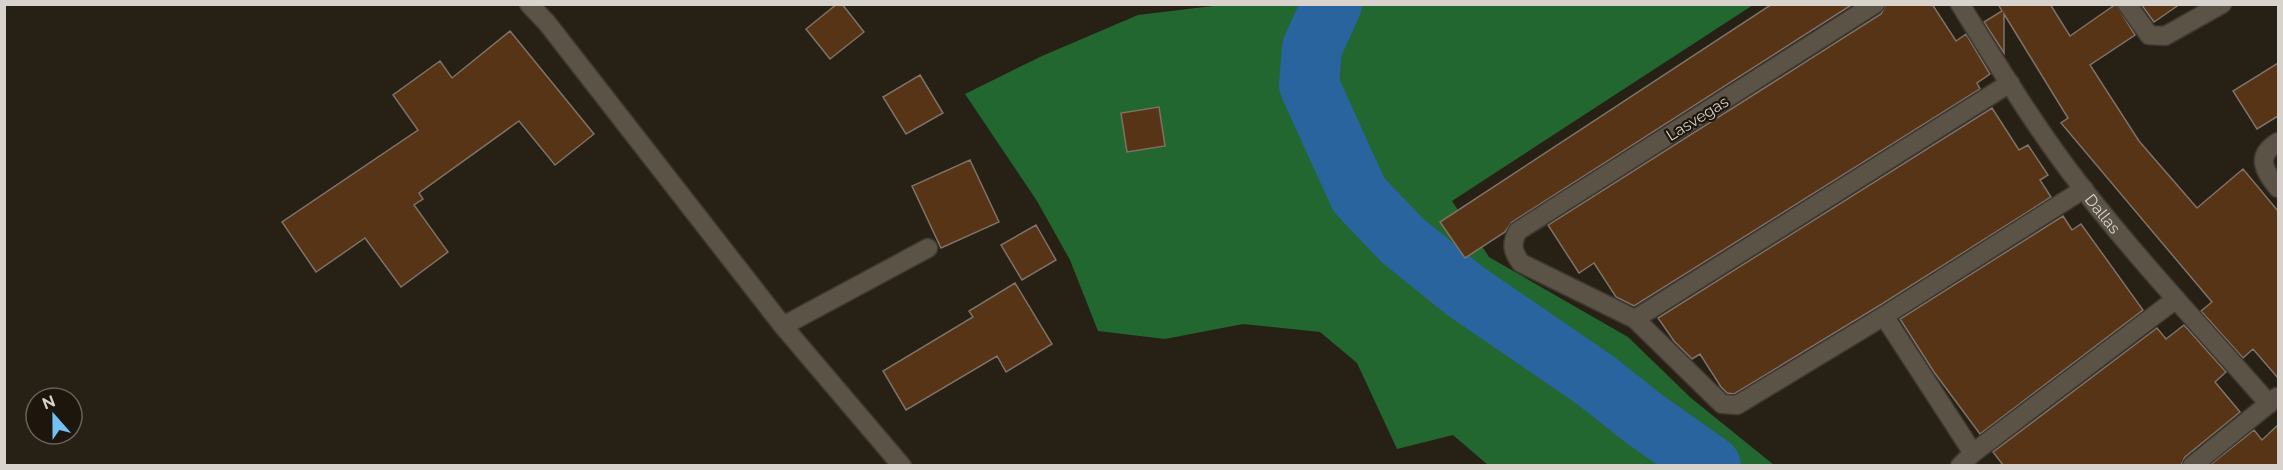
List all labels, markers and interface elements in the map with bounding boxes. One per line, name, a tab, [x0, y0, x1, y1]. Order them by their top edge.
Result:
street label: Lasvegas	[1663, 92, 1732, 145]
street label: Dallas	[2081, 190, 2124, 238]
north arrow	[24, 386, 84, 446]
text: N	[40, 391, 58, 414]

